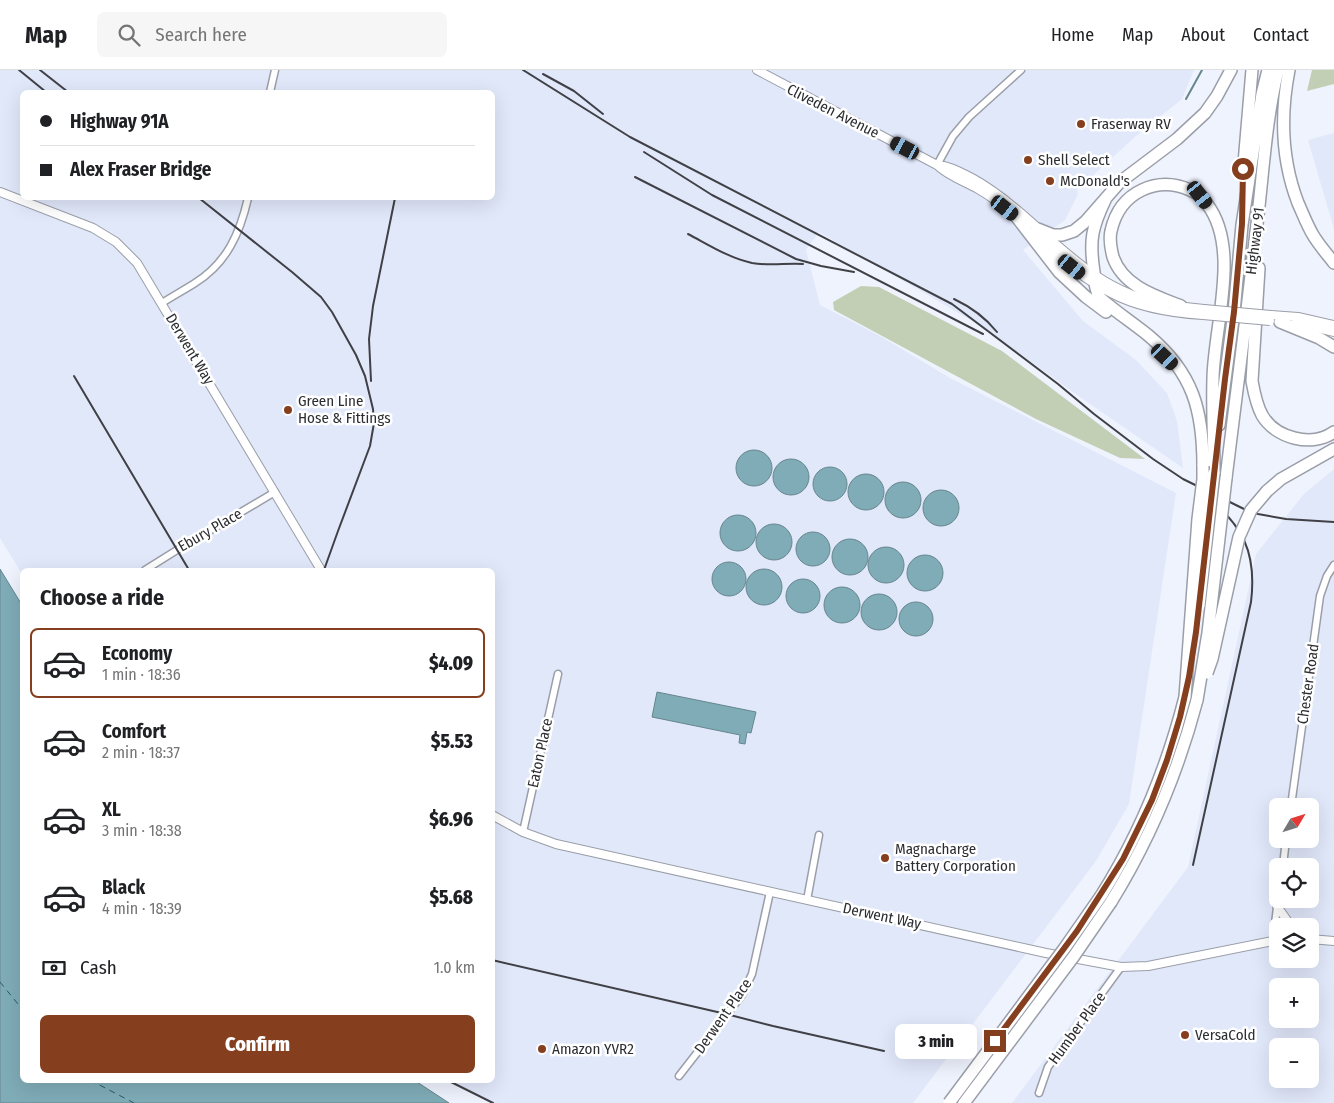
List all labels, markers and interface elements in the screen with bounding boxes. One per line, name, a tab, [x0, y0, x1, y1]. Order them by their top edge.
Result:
search box	[97, 12, 447, 57]
text: Map	[25, 21, 67, 49]
icon: search	[115, 21, 143, 49]
text: Search here	[155, 23, 247, 46]
text: Home	[1051, 24, 1094, 46]
text: Map	[1122, 24, 1153, 46]
text: About	[1181, 24, 1225, 46]
text: Contact	[1253, 24, 1309, 46]
street label: Cliveden Avenue	[784, 80, 882, 142]
text: Highway 91A	[70, 110, 169, 133]
place label: Fraserway RV	[1091, 115, 1171, 133]
marker: Fraserway RV	[1075, 118, 1087, 130]
car	[888, 134, 921, 162]
place label: Shell Select	[1038, 151, 1110, 169]
marker: Shell Select	[1022, 154, 1034, 166]
text: Alex Fraser Bridge	[70, 158, 212, 181]
route start	[1232, 158, 1254, 180]
place label: McDonald's	[1060, 172, 1130, 190]
marker: McDonald's	[1044, 175, 1056, 187]
car	[1184, 179, 1215, 211]
car	[988, 193, 1021, 223]
street label: Highway 91	[1242, 206, 1268, 276]
car	[1055, 252, 1088, 282]
street label: Derwent Way	[162, 310, 218, 388]
car	[1148, 341, 1181, 373]
place label: Green Line Hose & Fittings	[298, 392, 391, 427]
marker: Green Line Hose & Fittings	[282, 404, 294, 416]
street label: Ebury Place	[175, 505, 245, 555]
text: Choose a ride	[40, 584, 164, 611]
icon: car	[42, 641, 87, 686]
text: Economy	[102, 642, 172, 665]
street label: Chester Road	[1293, 643, 1323, 725]
text: $4.09	[429, 652, 473, 675]
text: 1 min · 18:36	[102, 665, 181, 684]
street label: Eaton Place	[524, 717, 556, 789]
icon: car	[42, 719, 87, 764]
text: Comfort	[102, 720, 166, 743]
text: $5.53	[431, 730, 473, 753]
text: 2 min · 18:37	[102, 743, 180, 762]
icon: car	[42, 797, 87, 842]
text: XL	[102, 798, 121, 821]
north arrow	[1269, 798, 1319, 848]
map controls	[1269, 798, 1319, 1088]
text: $6.96	[429, 808, 473, 831]
text: 3 min · 18:38	[102, 821, 182, 840]
place label: Magnacharge Battery Corporation	[895, 840, 1016, 875]
marker: Magnacharge Battery Corporation	[879, 852, 891, 864]
button: locate	[1269, 858, 1319, 908]
icon: car	[42, 875, 87, 920]
text: Black	[102, 876, 145, 899]
text: $5.68	[429, 886, 473, 909]
text: 4 min · 18:39	[102, 899, 182, 918]
street label: Derwent Way	[841, 899, 923, 933]
button: layers	[1269, 918, 1319, 968]
icon: cash	[40, 954, 68, 982]
text: Cash	[80, 956, 117, 979]
text: 1.0 km	[434, 958, 475, 977]
street label: Derwent Place	[691, 975, 755, 1057]
button: +	[1269, 978, 1319, 1028]
street label: Humber Place	[1045, 988, 1109, 1068]
button: Confirm	[40, 1015, 475, 1073]
callout: 3 min	[895, 1024, 978, 1058]
place label: VersaCold	[1195, 1026, 1255, 1044]
marker: VersaCold	[1179, 1029, 1191, 1041]
route end	[984, 1030, 1006, 1052]
text: 3 min	[918, 1032, 954, 1051]
button: −	[1269, 1038, 1319, 1088]
place label: Amazon YVR2	[552, 1040, 634, 1058]
marker: Amazon YVR2	[536, 1043, 548, 1055]

